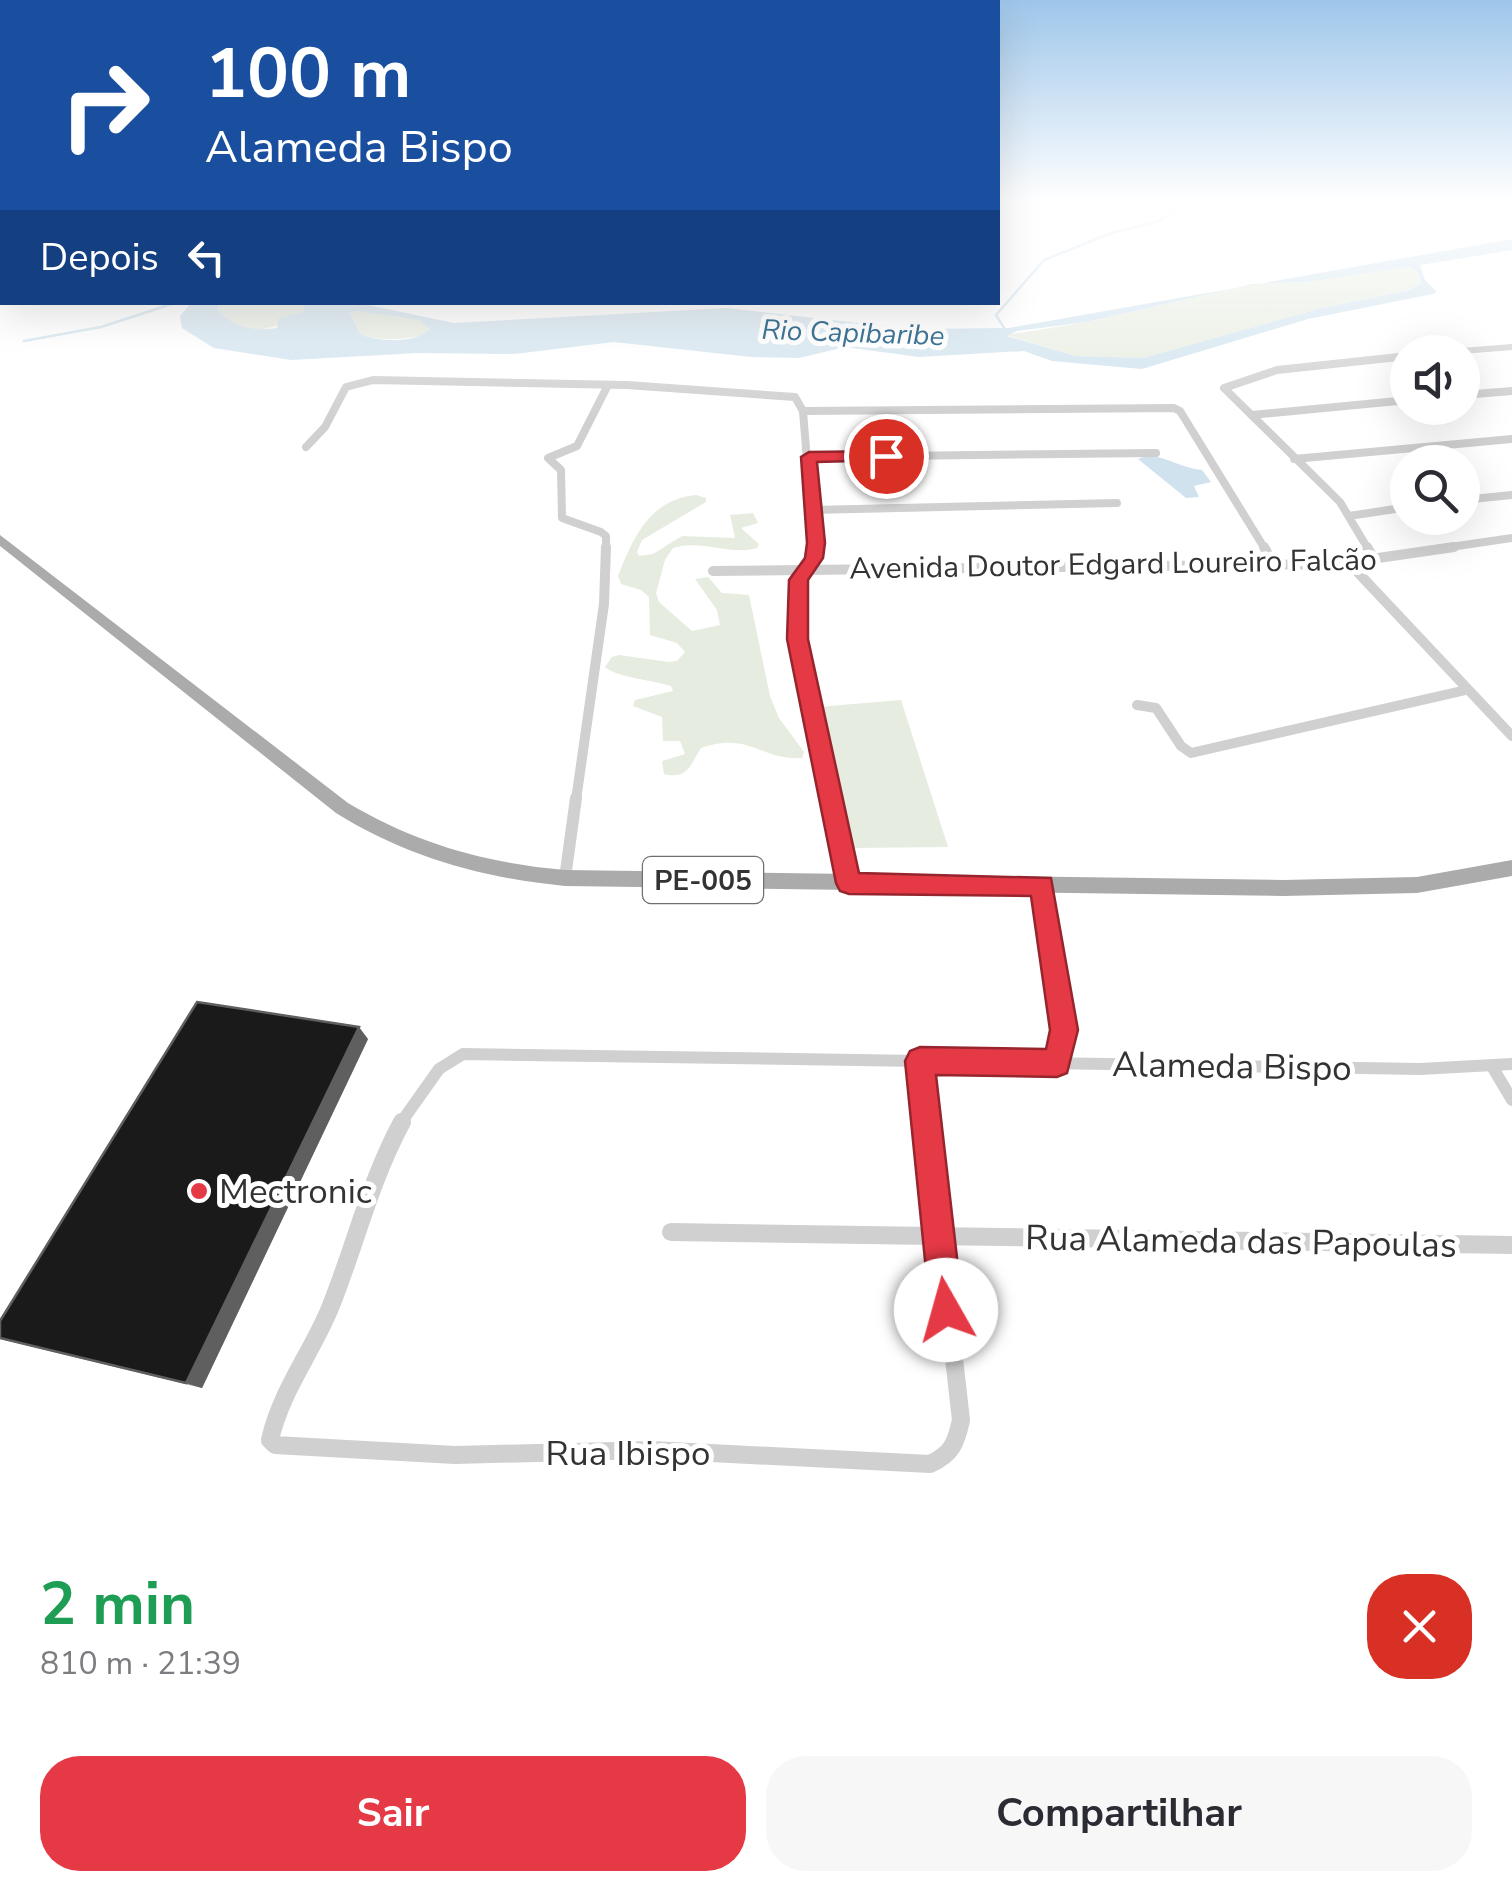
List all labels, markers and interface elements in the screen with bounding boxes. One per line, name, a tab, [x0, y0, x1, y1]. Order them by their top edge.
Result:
text: 100 m	[205, 26, 411, 122]
icon: right	[40, 40, 170, 170]
text: Alameda Bispo	[205, 117, 513, 178]
icon: left	[179, 230, 234, 285]
text: Depois	[40, 232, 159, 283]
water label: Rio Capibaribe	[761, 311, 945, 355]
map controls	[1390, 335, 1480, 535]
button: sound	[1390, 335, 1480, 425]
pin	[844, 414, 929, 499]
icon: arrive	[859, 429, 914, 484]
button: search	[1390, 445, 1480, 535]
street label: Avenida Doutor Edgard Loureiro Falcão	[849, 539, 1377, 590]
road number: PE-005	[643, 857, 763, 903]
street label: Alameda Bispo	[1112, 1041, 1352, 1092]
place label: Mectronic	[219, 1168, 372, 1215]
marker: Mectronic	[188, 1180, 210, 1202]
street label: Rua Alameda das Papoulas	[1025, 1214, 1457, 1269]
position arrow	[894, 1258, 998, 1362]
street label: Rua Ibispo	[546, 1430, 710, 1477]
text: 2 min	[40, 1563, 195, 1645]
button: close	[1367, 1574, 1472, 1679]
text: 810 m · 21:39	[40, 1642, 241, 1685]
button: Sair	[40, 1756, 746, 1871]
button: Compartilhar	[766, 1756, 1472, 1871]

